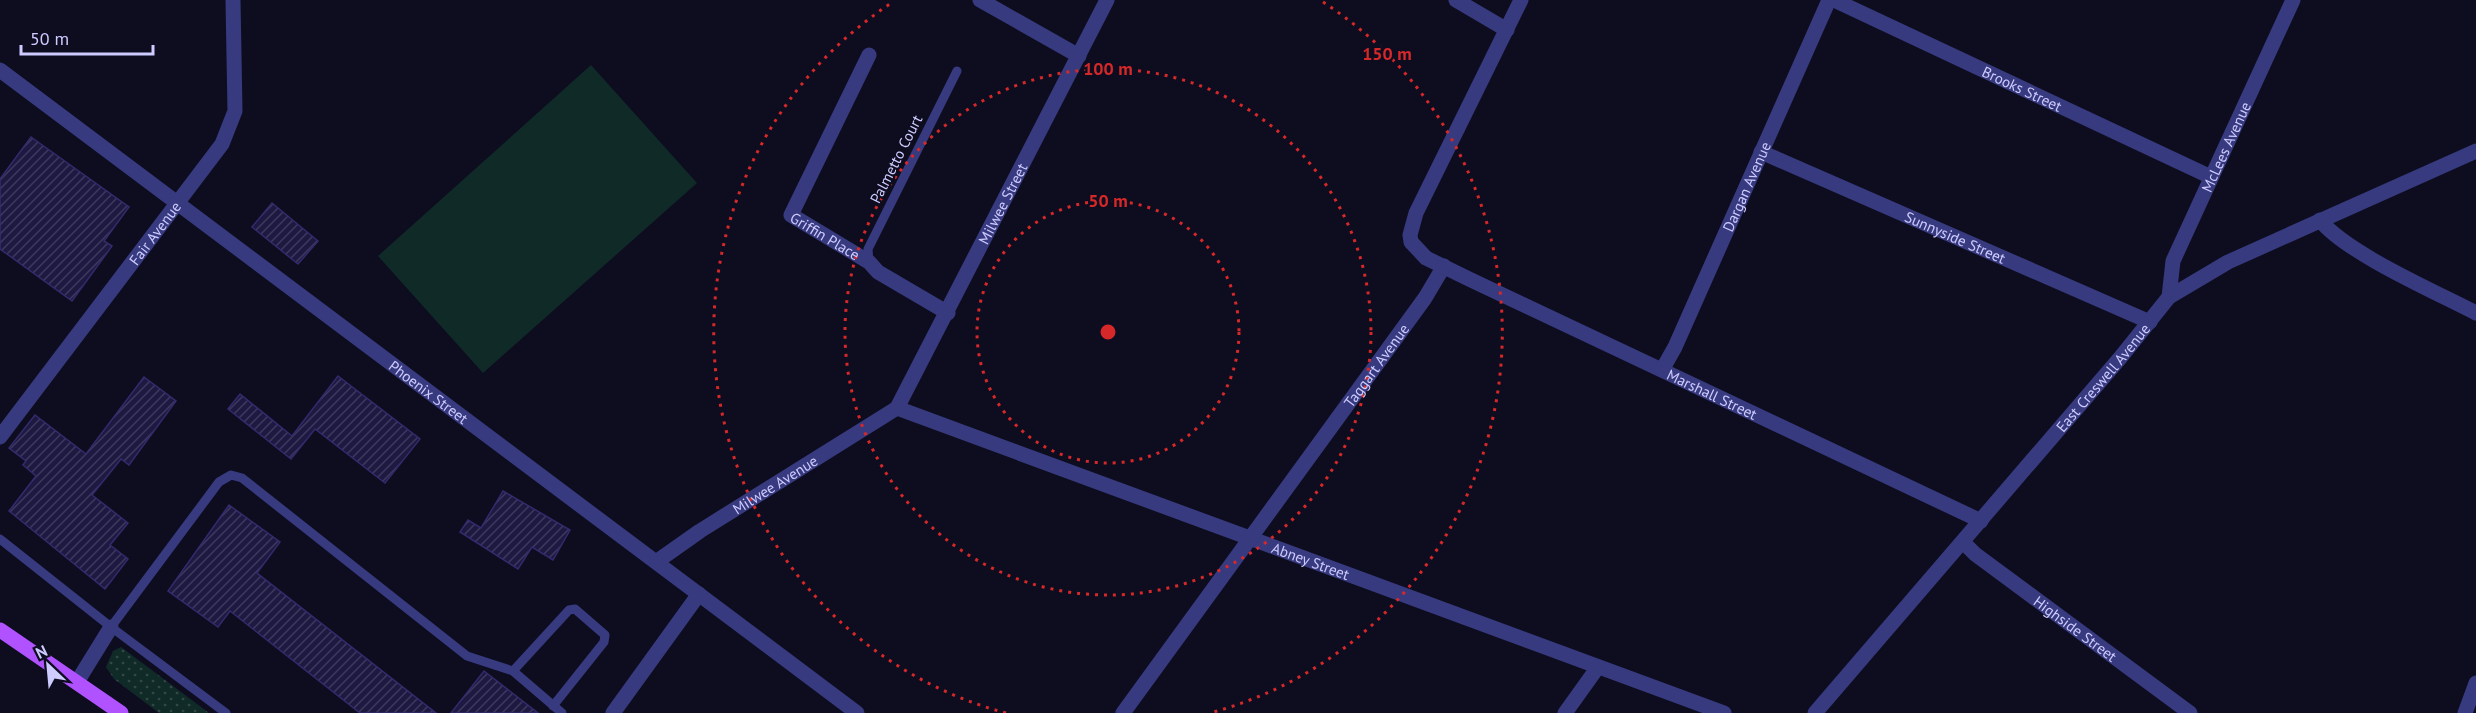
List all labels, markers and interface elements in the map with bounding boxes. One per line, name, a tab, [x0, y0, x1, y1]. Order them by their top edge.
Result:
scale bar	[21, 18, 153, 56]
text: 50 m	[30, 27, 69, 50]
text: 150 m	[1362, 42, 1412, 65]
text: 100 m	[1083, 57, 1133, 80]
street label: Brooks Street	[1979, 62, 2065, 115]
street label: McLees Avenue	[2197, 99, 2255, 195]
street label: Palmetto Court	[866, 112, 926, 206]
street label: Dargan Avenue	[1718, 139, 1774, 234]
street label: Milwee Street	[974, 160, 1031, 247]
text: 50 m	[1088, 189, 1128, 212]
street label: Fair Avenue	[124, 197, 185, 269]
street label: Griffin Place	[787, 207, 863, 264]
street label: Sunnyside Street	[1902, 207, 2009, 267]
street label: East Creswell Avenue	[2052, 319, 2154, 436]
street label: Taggart Avenue	[1339, 320, 1413, 411]
centre of rings	[1098, 322, 1118, 342]
street label: Phoenix Street	[385, 356, 472, 428]
street label: Marshall Street	[1664, 364, 1760, 423]
street label: Milwee Avenue	[729, 451, 821, 518]
street label: Abney Street	[1269, 538, 1352, 584]
street label: Highside Street	[2030, 591, 2121, 665]
north arrow	[18, 635, 78, 695]
text: N	[32, 640, 51, 663]

